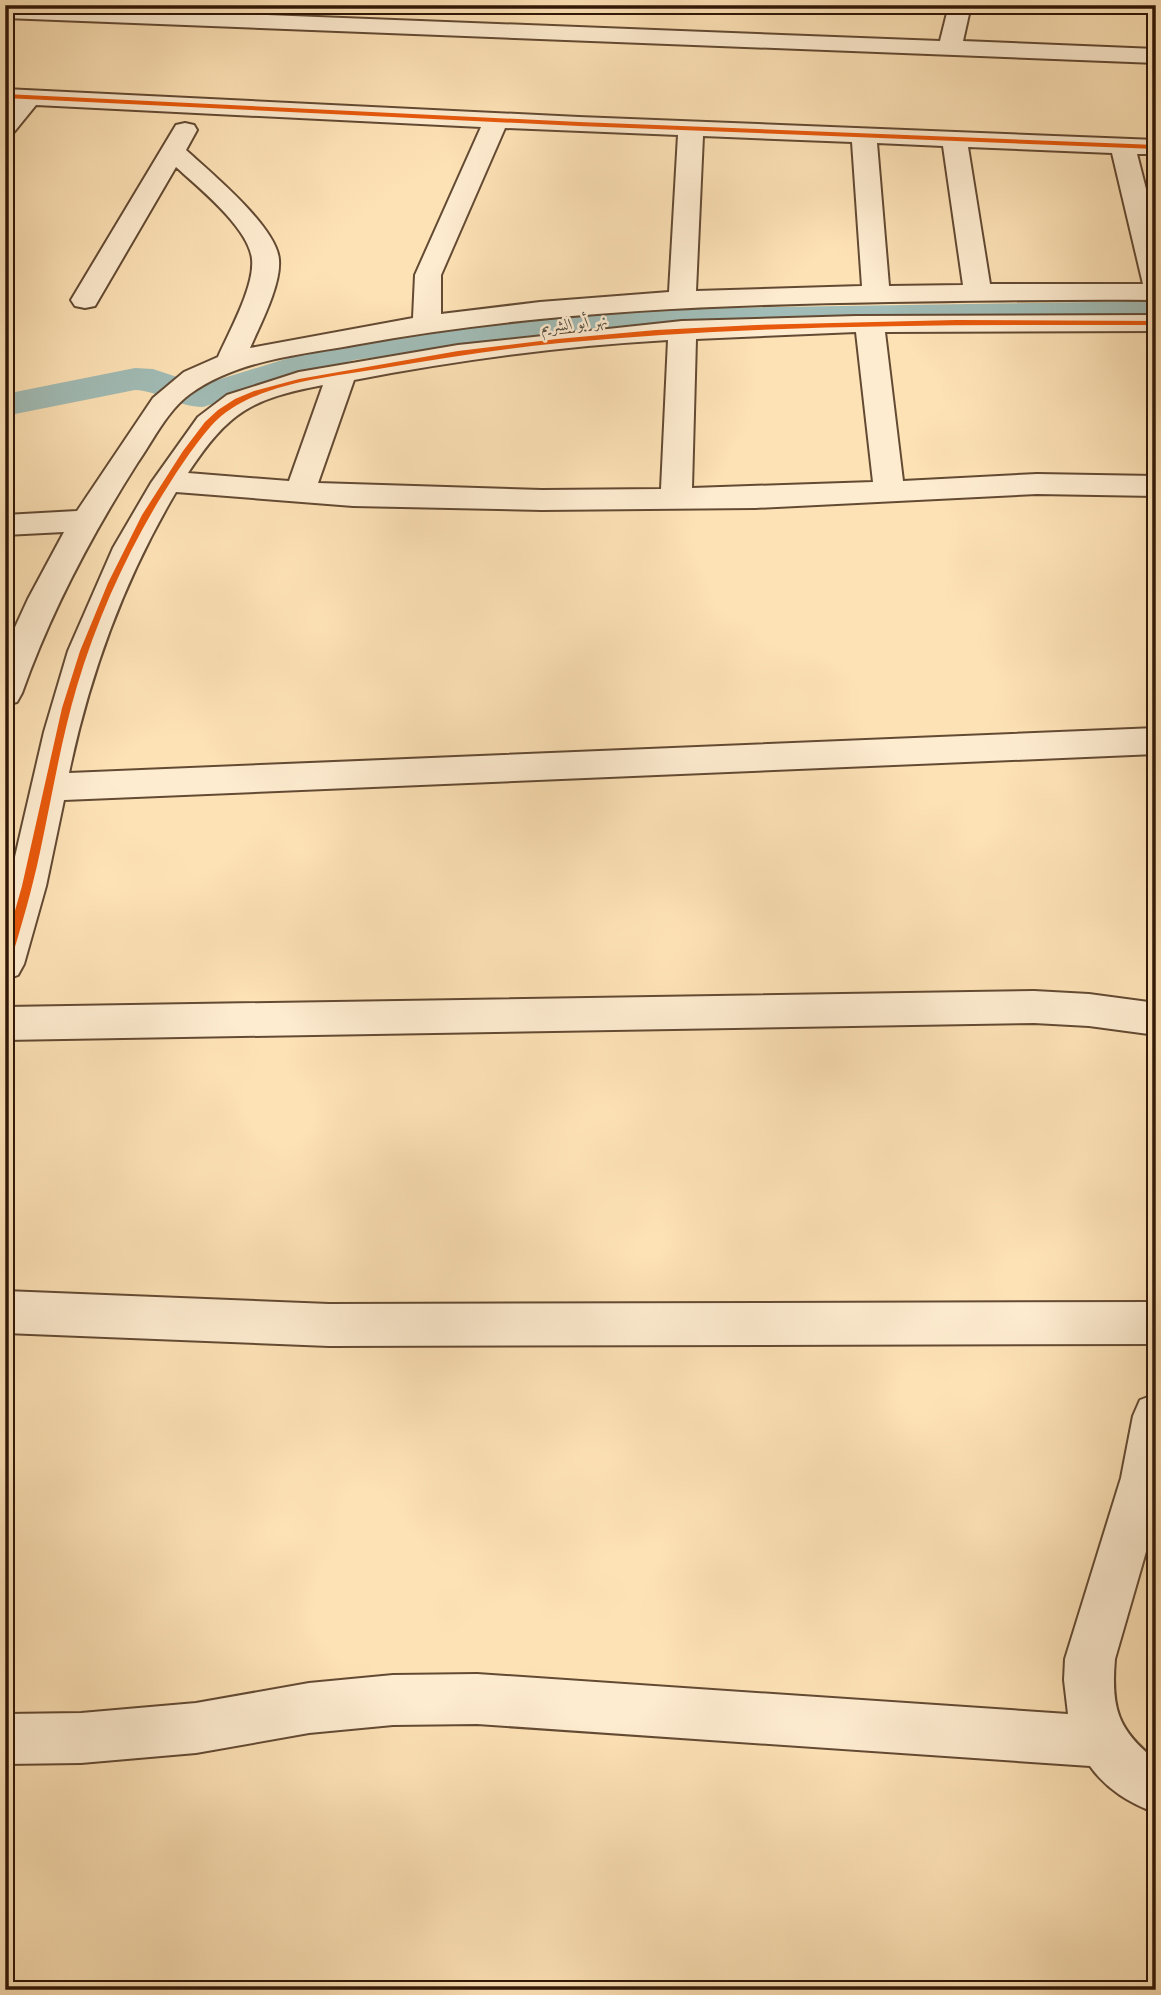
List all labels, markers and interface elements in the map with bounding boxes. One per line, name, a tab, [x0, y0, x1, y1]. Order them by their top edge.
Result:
water label: نهر أبو الشريم	[539, 309, 609, 341]

